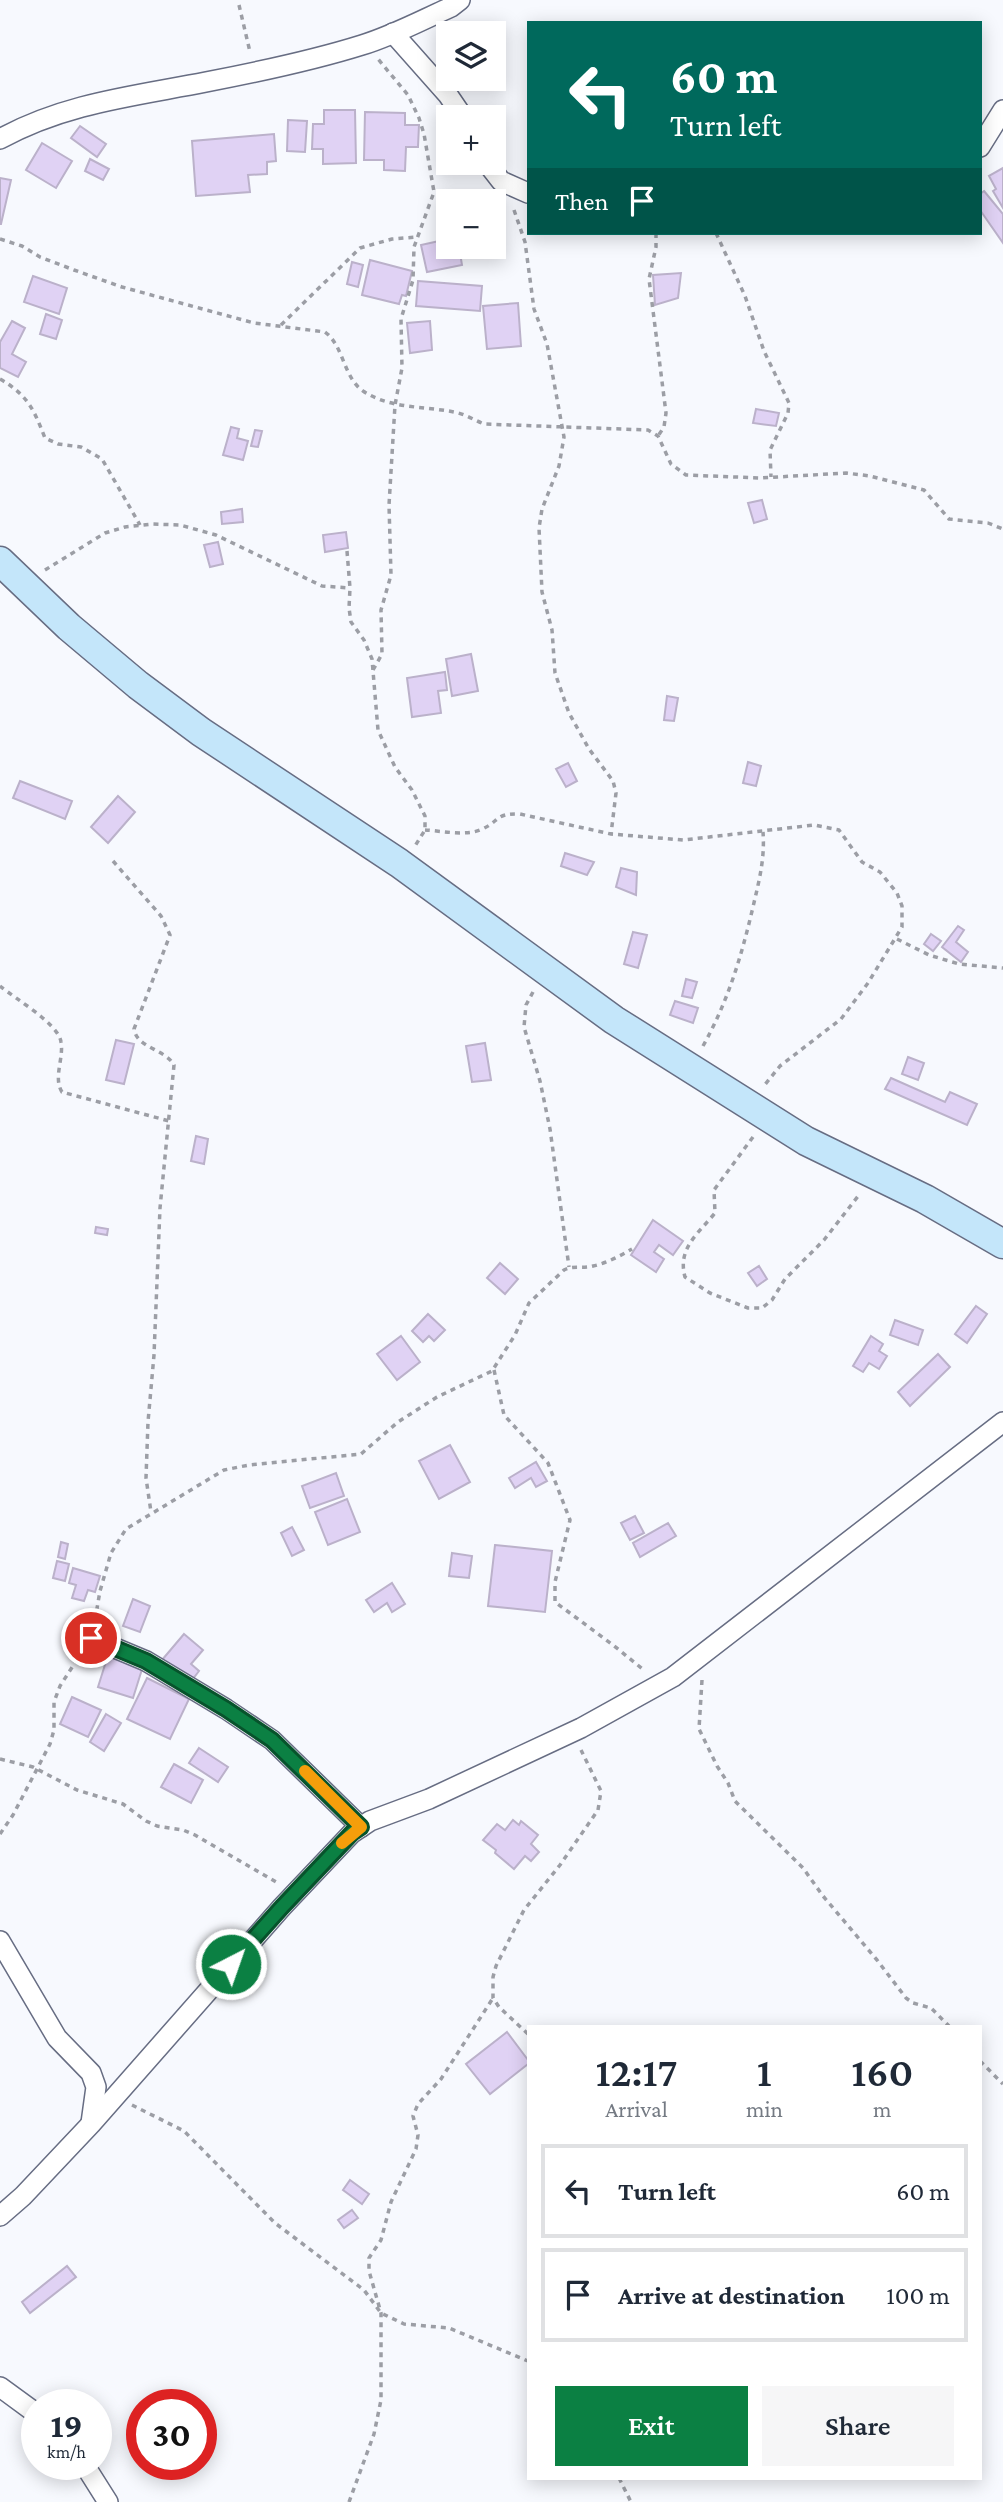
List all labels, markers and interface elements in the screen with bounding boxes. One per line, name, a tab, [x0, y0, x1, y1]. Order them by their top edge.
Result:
map controls	[436, 21, 506, 259]
button: layers	[436, 21, 506, 91]
icon: left	[555, 49, 646, 140]
text: 60 m	[670, 49, 777, 104]
button: +	[436, 105, 506, 175]
text: Turn left	[670, 107, 781, 143]
icon: arrive	[623, 182, 661, 220]
text: Then	[555, 187, 609, 216]
button: −	[436, 189, 506, 259]
pin	[61, 1608, 121, 1668]
icon: arrive	[72, 1619, 110, 1657]
position arrow	[194, 1927, 268, 2001]
text: 12:17	[596, 2048, 677, 2095]
text: 1	[757, 2048, 772, 2095]
text: 160	[851, 2048, 913, 2095]
text: Arrival	[605, 2096, 668, 2122]
text: min	[746, 2096, 783, 2122]
text: m	[873, 2096, 892, 2122]
icon: left	[559, 2172, 597, 2210]
text: Turn left	[618, 2177, 716, 2206]
text: 60 m	[896, 2177, 950, 2206]
icon: arrive	[559, 2276, 597, 2314]
text: Arrive at destination	[618, 2281, 845, 2310]
text: 100 m	[886, 2281, 950, 2310]
button: Exit	[555, 2386, 748, 2466]
button: Share	[762, 2386, 954, 2466]
speed limit sign: 30	[126, 2389, 217, 2480]
text: 19	[50, 2406, 83, 2445]
text: km/h	[47, 2442, 86, 2462]

